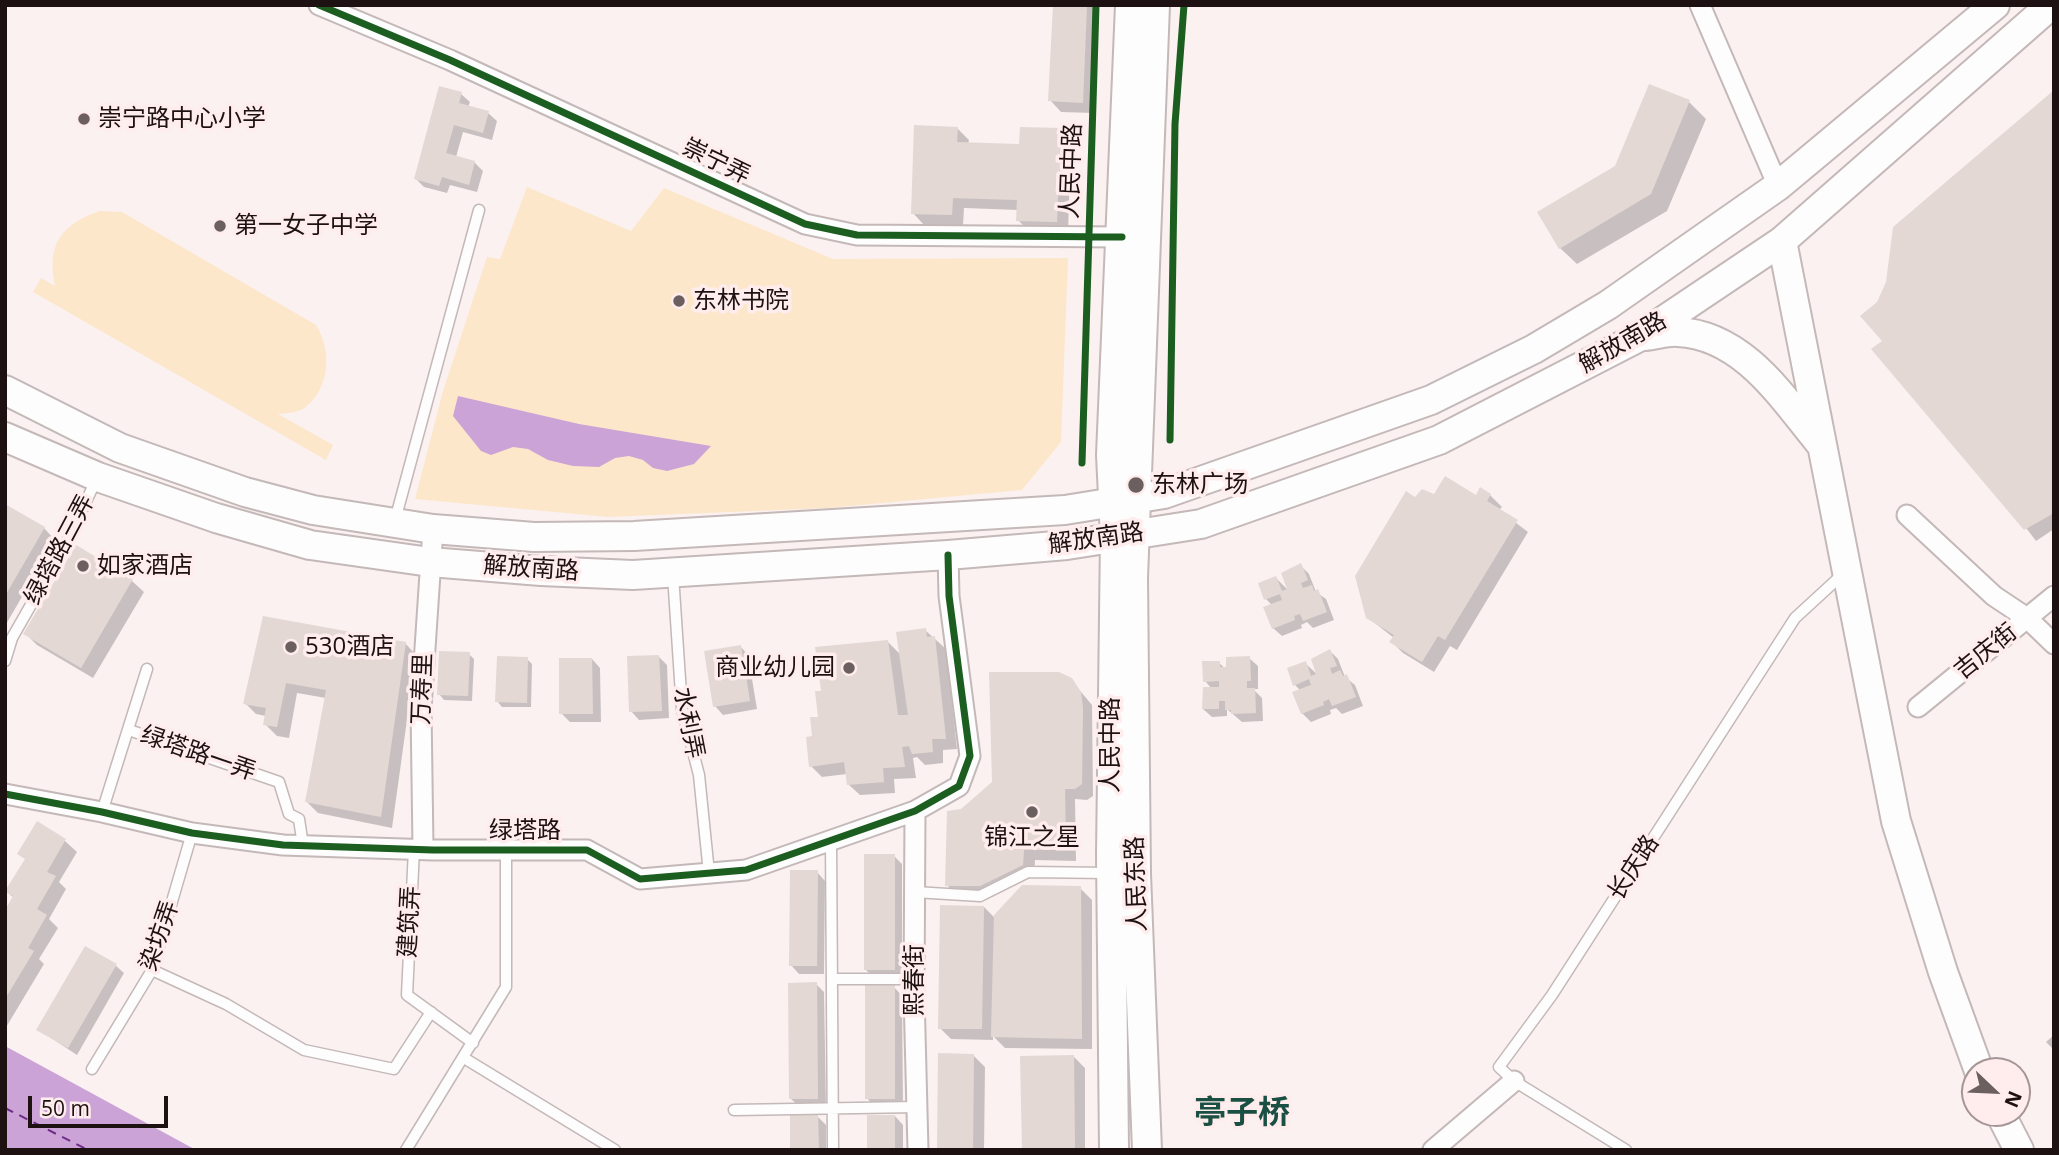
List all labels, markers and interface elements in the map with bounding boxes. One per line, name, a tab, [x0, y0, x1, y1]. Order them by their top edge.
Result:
place label: 崇宁路中心小学	[98, 105, 266, 133]
marker: 崇宁路中心小学	[76, 111, 92, 127]
street label: 人民中路	[1056, 123, 1088, 219]
street label: 崇宁弄	[677, 133, 755, 191]
place label: 第一女子中学	[234, 212, 378, 240]
marker: 第一女子中学	[212, 218, 228, 234]
place label: 东林书院	[693, 287, 789, 315]
marker: 东林书院	[671, 293, 687, 309]
street label: 解放南路	[1574, 307, 1672, 379]
place label: 东林广场	[1152, 471, 1248, 499]
marker: 东林广场	[1126, 475, 1146, 495]
street label: 绿塔路三弄	[19, 490, 101, 610]
street label: 解放南路	[1046, 518, 1146, 560]
street label: 解放南路	[482, 551, 580, 587]
place label: 如家酒店	[97, 552, 193, 580]
marker: 如家酒店	[75, 558, 91, 574]
street label: 吉庆街	[1949, 618, 2023, 686]
place label: 530酒店	[305, 633, 394, 661]
marker: 530酒店	[283, 639, 299, 655]
street label: 万寿里	[407, 653, 439, 725]
place label: 商业幼儿园	[715, 654, 835, 682]
marker: 商业幼儿园	[841, 660, 857, 676]
street label: 水利弄	[667, 685, 709, 761]
street label: 人民中路	[1097, 697, 1125, 793]
street label: 绿塔路一弄	[137, 721, 259, 787]
marker: 锦江之星	[1024, 804, 1040, 820]
street label: 绿塔路	[489, 817, 561, 845]
place label: 锦江之星	[984, 824, 1080, 852]
street label: 长庆路	[1602, 830, 1666, 906]
street label: 人民东路	[1121, 836, 1153, 932]
street label: 建筑弄	[394, 885, 426, 959]
street label: 染坊弄	[135, 897, 185, 975]
street label: 熙春街	[901, 944, 929, 1016]
north arrow	[1961, 1057, 2031, 1127]
scale bar	[32, 1082, 172, 1126]
text: N	[1999, 1087, 2028, 1112]
text: 50 m	[41, 1094, 90, 1122]
district label: 亭子桥	[1194, 1095, 1290, 1133]

